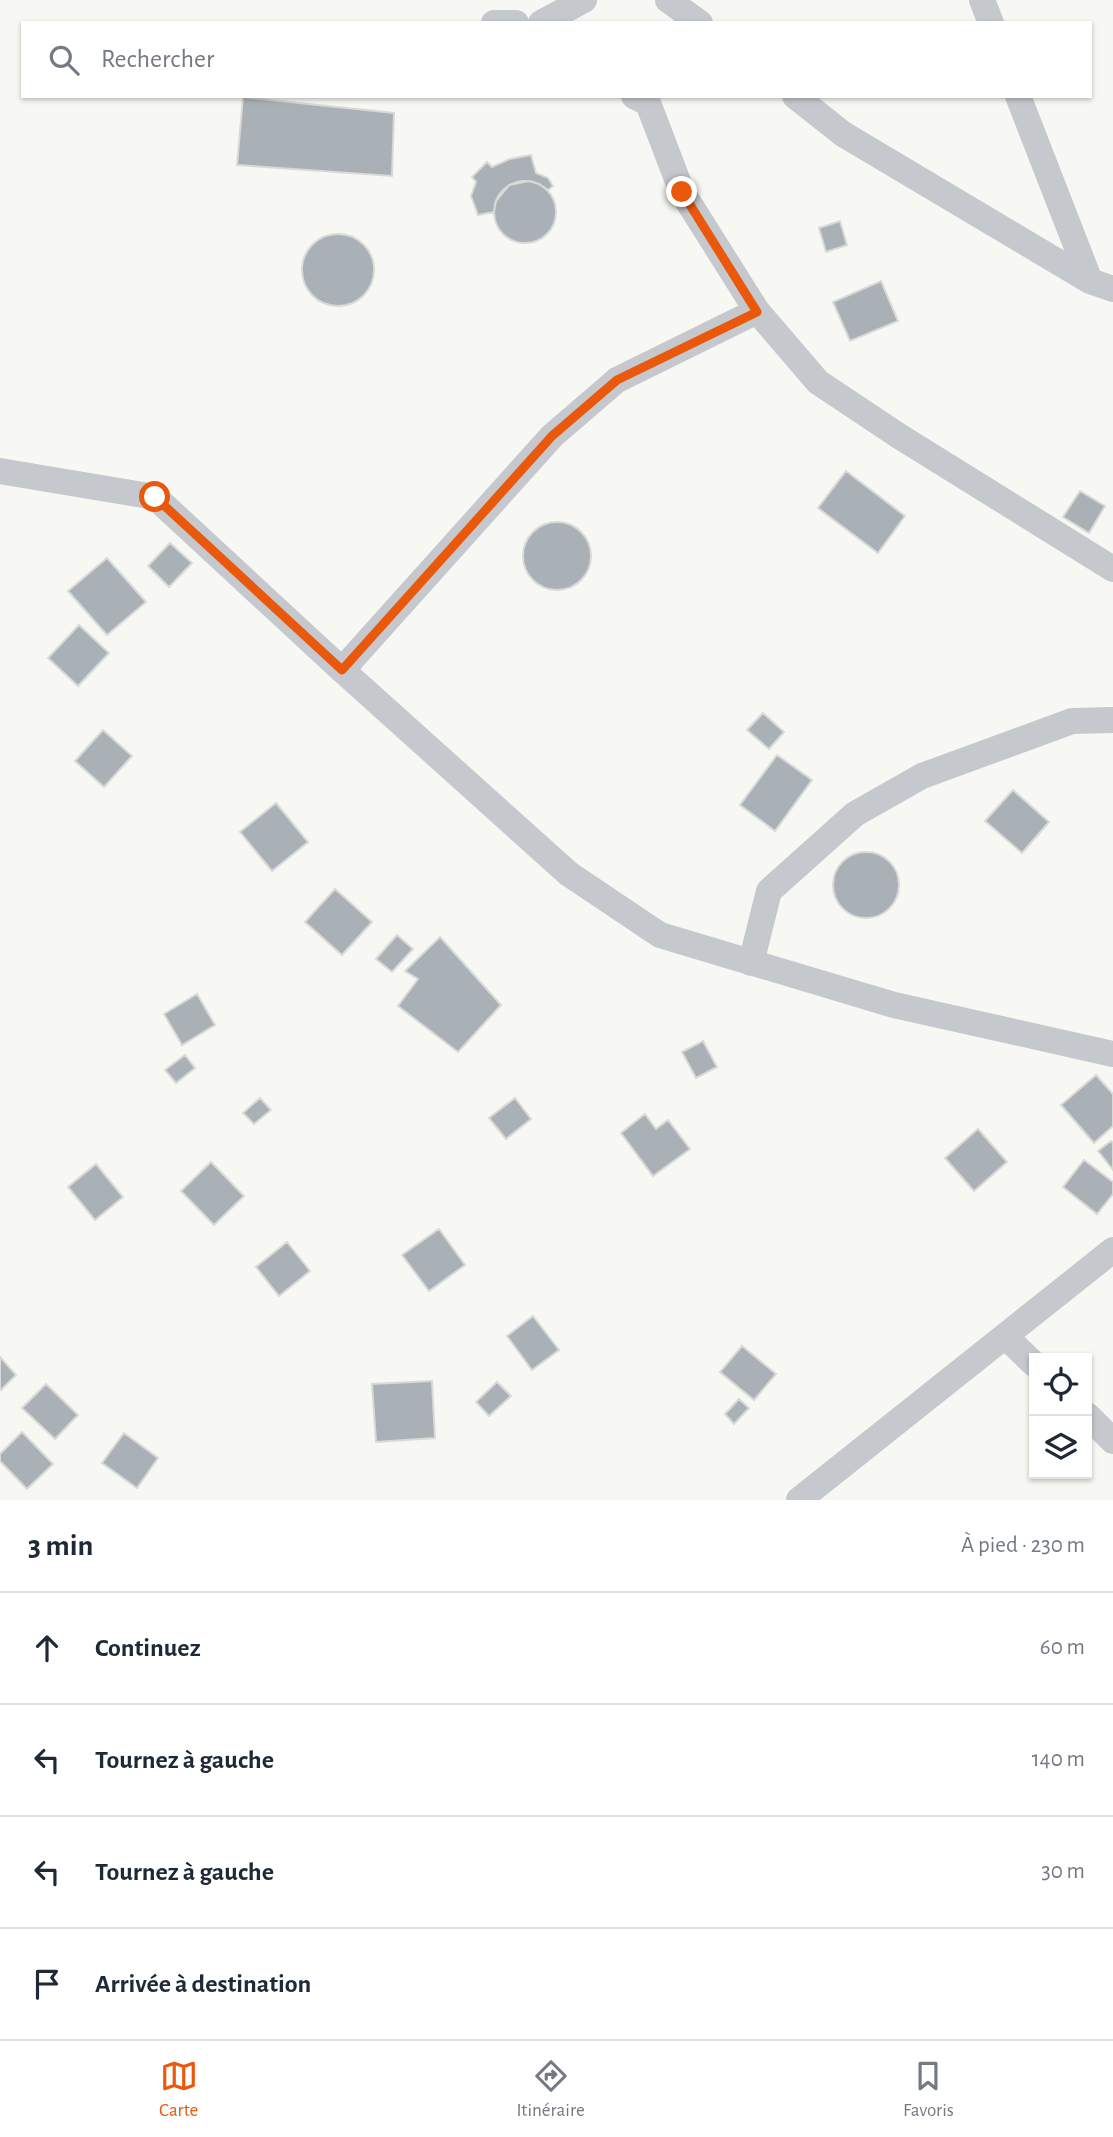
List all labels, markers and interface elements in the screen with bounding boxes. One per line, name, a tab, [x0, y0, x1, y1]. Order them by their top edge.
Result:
search box	[21, 21, 1092, 98]
icon: search	[45, 41, 83, 79]
text: Rechercher	[101, 46, 214, 72]
route end	[666, 176, 697, 207]
route start	[139, 481, 170, 512]
map controls	[1029, 1353, 1092, 1479]
button: locate	[1029, 1353, 1092, 1416]
button: layers	[1029, 1416, 1092, 1479]
text: 3 min	[28, 1531, 93, 1561]
text: À pied · 230 m	[961, 1534, 1085, 1557]
icon: ahead	[28, 1629, 66, 1667]
text: Continuez	[95, 1635, 201, 1661]
text: 60 m	[1040, 1636, 1085, 1659]
icon: left	[28, 1741, 66, 1779]
text: Tournez à gauche	[95, 1747, 274, 1773]
text: 140 m	[1032, 1748, 1085, 1771]
icon: left	[28, 1853, 66, 1891]
text: Tournez à gauche	[95, 1859, 274, 1885]
text: 30 m	[1041, 1860, 1085, 1883]
icon: arrive	[28, 1965, 66, 2003]
text: Arrivée à destination	[95, 1971, 311, 1997]
tab: Carte	[159, 2057, 198, 2122]
tab: Itinéraire	[516, 2057, 585, 2122]
tab: Favoris	[903, 2057, 954, 2122]

